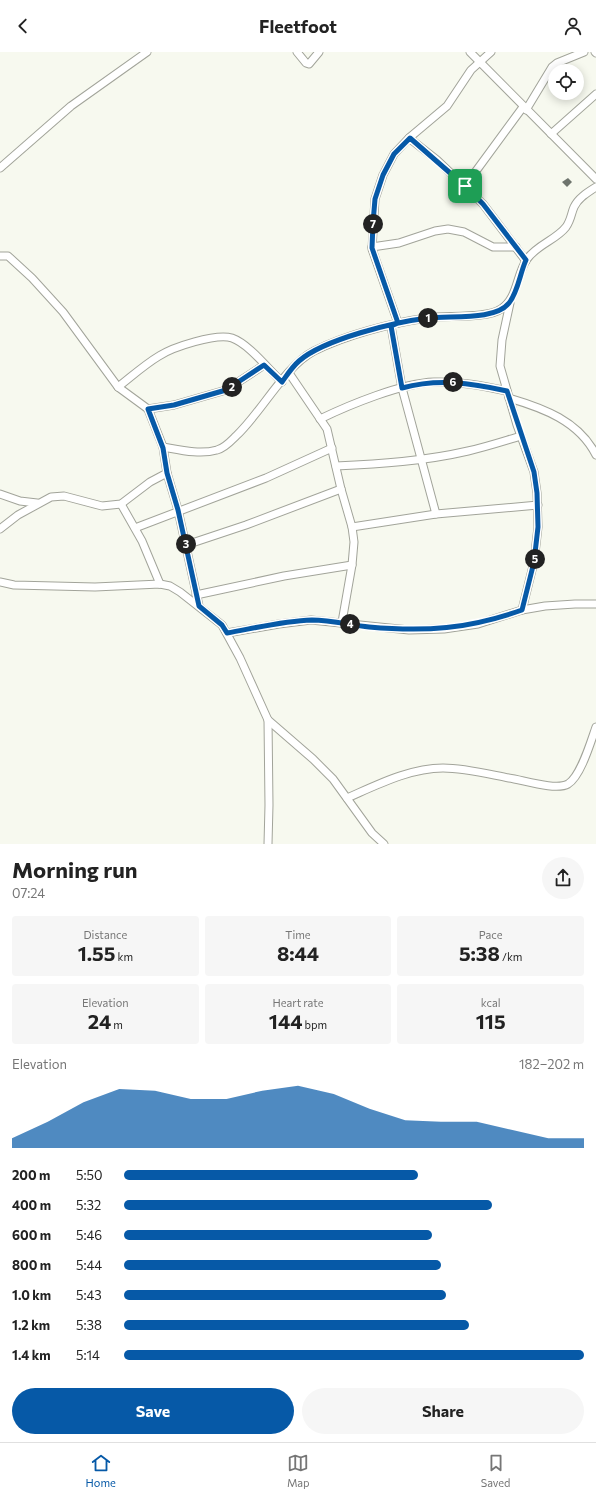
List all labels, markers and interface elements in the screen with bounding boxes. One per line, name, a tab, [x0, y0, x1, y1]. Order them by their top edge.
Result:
icon: back	[12, 15, 34, 37]
text: Fleetfoot	[259, 15, 337, 37]
icon: person	[562, 15, 584, 37]
map controls	[548, 64, 584, 100]
button: locate	[548, 64, 584, 100]
pin	[448, 169, 482, 203]
icon: arrive	[454, 175, 476, 197]
pin: 7	[363, 214, 383, 234]
text: 7	[370, 217, 376, 230]
pin: 1	[418, 308, 438, 328]
text: 1	[426, 311, 430, 324]
pin: 6	[443, 372, 463, 392]
text: 6	[450, 375, 456, 388]
pin: 2	[222, 377, 242, 397]
text: 2	[229, 380, 235, 393]
pin: 3	[176, 534, 196, 554]
text: 3	[183, 537, 189, 550]
pin: 5	[525, 549, 545, 569]
text: 5	[532, 552, 538, 565]
pin: 4	[340, 614, 360, 634]
text: 4	[347, 617, 353, 630]
text: Morning run	[12, 856, 138, 883]
button: share	[542, 857, 584, 899]
text: 07:24	[12, 885, 45, 901]
text: Distance	[83, 928, 127, 941]
text: Time	[285, 928, 311, 941]
text: Pace	[479, 928, 503, 941]
text: 1.55	[78, 941, 115, 965]
text: 8:44	[277, 941, 319, 965]
text: 5:38	[459, 941, 500, 965]
text: km	[115, 950, 133, 963]
text: /km	[500, 950, 522, 963]
text: Elevation	[82, 996, 129, 1009]
text: Heart rate	[272, 996, 324, 1009]
text: kcal	[481, 996, 501, 1009]
text: 24	[88, 1009, 111, 1033]
text: 144	[269, 1009, 302, 1033]
text: 115	[476, 1009, 506, 1033]
text: m	[111, 1018, 123, 1031]
text: bpm	[302, 1018, 327, 1031]
text: Elevation	[12, 1056, 67, 1072]
text: 182–202 m	[519, 1056, 584, 1072]
text: 200 m	[12, 1167, 50, 1183]
text: 5:50	[76, 1167, 103, 1183]
text: 400 m	[12, 1197, 51, 1213]
text: 5:32	[76, 1197, 101, 1213]
text: 600 m	[12, 1227, 51, 1243]
text: 5:46	[76, 1227, 102, 1243]
text: 800 m	[12, 1257, 51, 1273]
text: 5:44	[76, 1257, 102, 1273]
text: 1.0 km	[12, 1287, 51, 1303]
text: 5:43	[76, 1287, 102, 1303]
text: 1.2 km	[12, 1317, 50, 1333]
text: 5:38	[76, 1317, 102, 1333]
text: 1.4 km	[12, 1347, 51, 1363]
text: 5:14	[76, 1347, 100, 1363]
button: Save	[12, 1388, 294, 1434]
button: Share	[302, 1388, 584, 1434]
tab: Home	[86, 1452, 116, 1489]
tab: Map	[287, 1452, 310, 1489]
tab: Saved	[481, 1452, 510, 1489]

